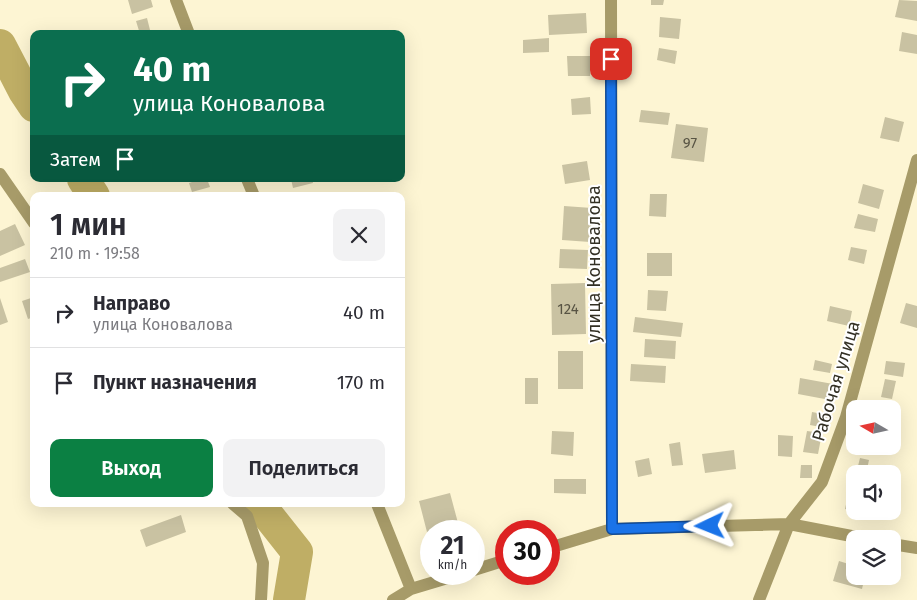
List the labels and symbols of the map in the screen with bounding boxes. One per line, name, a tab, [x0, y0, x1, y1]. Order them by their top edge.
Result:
pin	[590, 38, 632, 80]
house number: 97	[683, 134, 697, 152]
street label: улица Коновалова	[583, 185, 605, 343]
house number: 124	[557, 300, 579, 318]
street label: Рабочая улица	[807, 318, 865, 444]
north arrow	[846, 400, 901, 455]
position arrow	[683, 499, 735, 551]
speed limit sign: 30	[495, 520, 560, 585]

